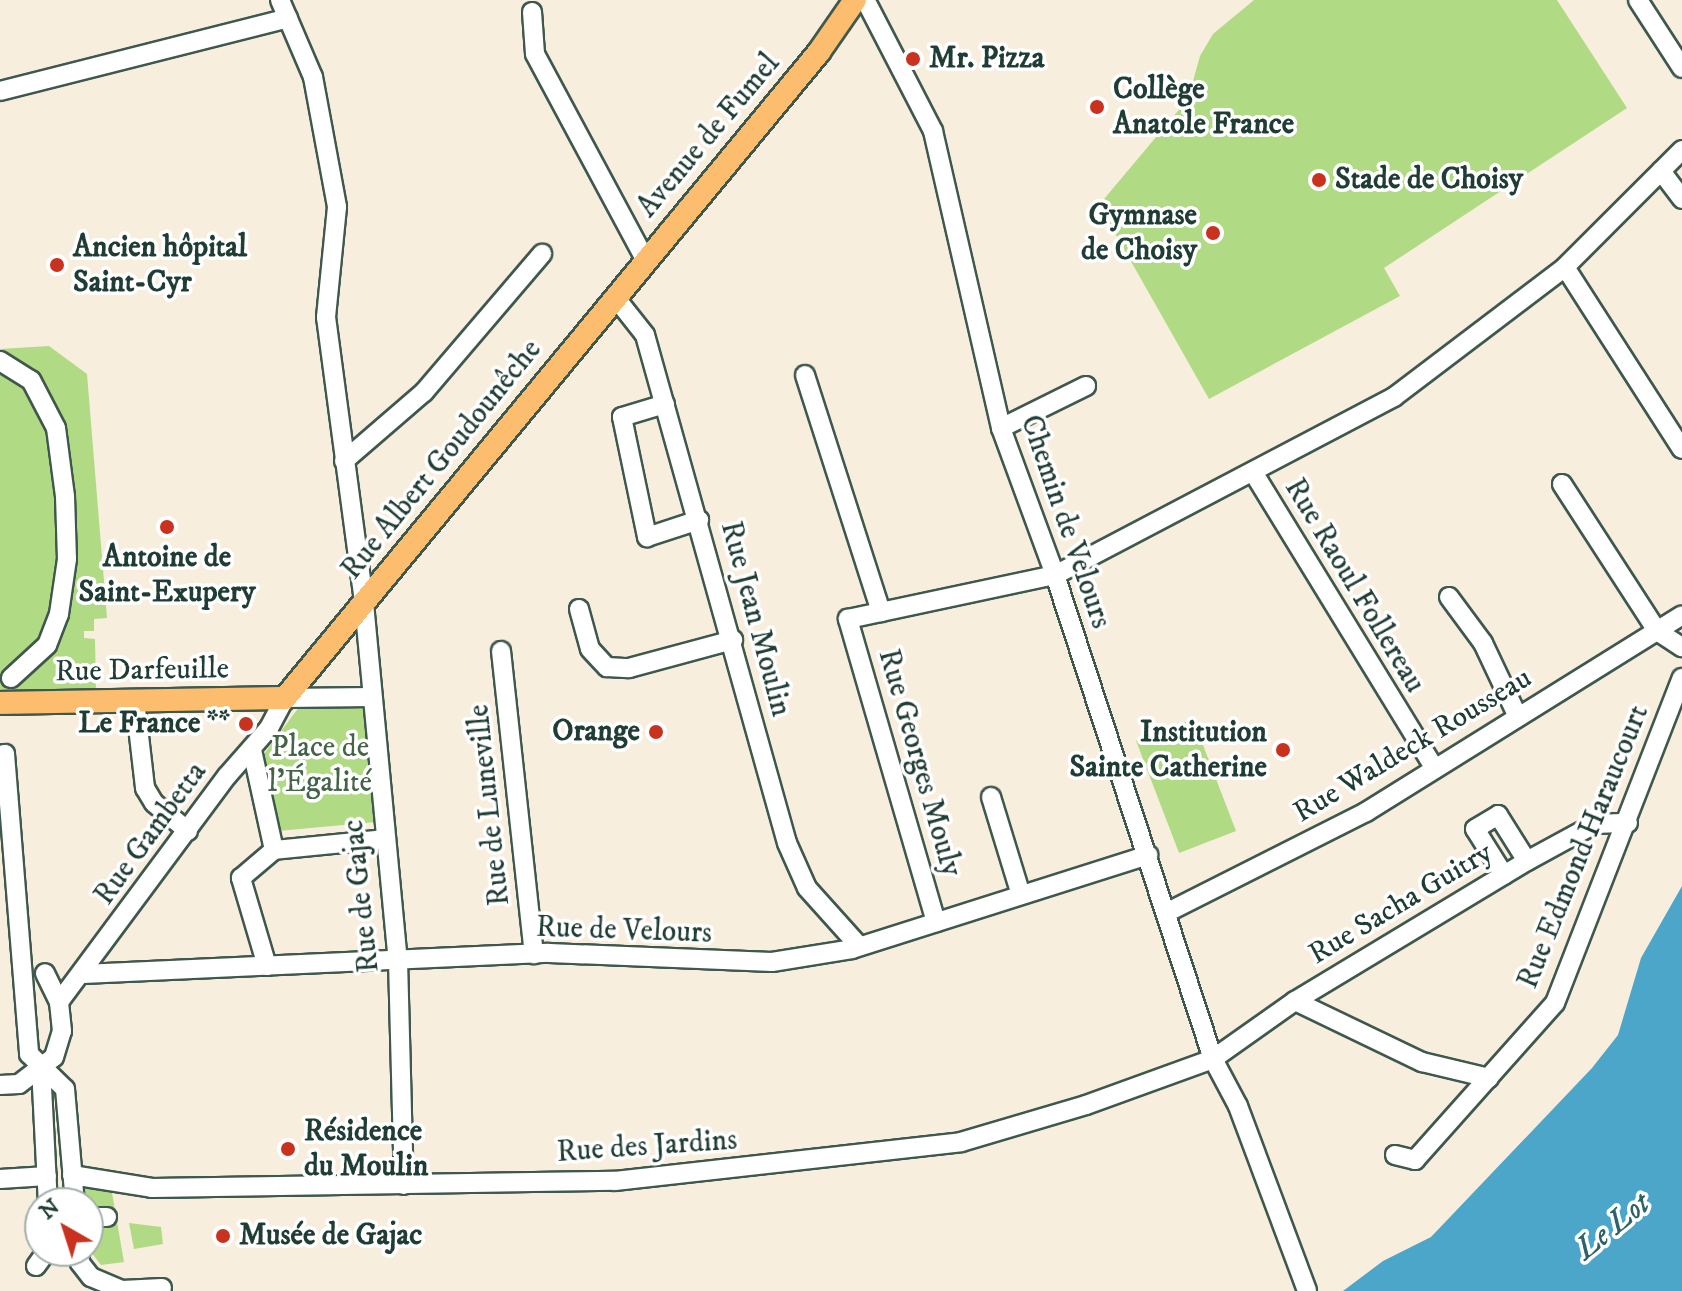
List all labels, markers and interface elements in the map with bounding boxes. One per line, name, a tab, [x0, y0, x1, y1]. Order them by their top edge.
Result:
place label: Mr. Pizza	[929, 41, 1045, 77]
street label: Avenue de Fumel	[630, 47, 788, 225]
marker: Mr. Pizza	[904, 50, 922, 68]
place label: Collège Anatole France	[1113, 72, 1294, 142]
marker: Collège Anatole France	[1088, 98, 1106, 116]
place label: Stade de Choisy	[1335, 162, 1523, 198]
marker: Stade de Choisy	[1310, 171, 1328, 189]
place label: Gymnase de Choisy	[1081, 198, 1197, 268]
marker: Gymnase de Choisy	[1204, 224, 1222, 242]
place label: Ancien hôpital Saint-Cyr	[73, 230, 247, 300]
marker: Ancien hôpital Saint-Cyr	[48, 256, 66, 274]
street label: Rue Albert Goudounêche	[334, 333, 550, 587]
street label: Chemin de Velours	[1012, 411, 1118, 633]
street label: Rue Raoul Follereau	[1276, 472, 1432, 700]
marker: Antoine de Saint-Exupery	[158, 518, 176, 536]
street label: Rue Jean Moulin	[712, 518, 798, 720]
place label: Antoine de Saint-Exupery	[79, 540, 255, 610]
street label: Rue Georges Mouly	[869, 645, 969, 881]
street label: Rue Darfeuille	[55, 651, 229, 691]
street label: Rue Waldeck Rousseau	[1288, 661, 1538, 831]
street label: Rue Edmond Haraucourt	[1511, 700, 1657, 994]
street label: Rue de Luneville	[462, 702, 518, 908]
place label: Le France **	[78, 706, 230, 742]
place label: Orange	[552, 714, 640, 750]
marker: Le France **	[237, 715, 255, 733]
place label: Institution Sainte Catherine	[1070, 715, 1267, 786]
marker: Orange	[647, 723, 665, 741]
park label: Place de l'Égalité	[268, 730, 372, 800]
marker: Institution Sainte Catherine	[1274, 741, 1292, 759]
street label: Rue Gambetta	[87, 756, 215, 912]
street label: Rue de Gajac	[336, 818, 388, 974]
street label: Rue Sacha Guitry	[1303, 835, 1499, 973]
street label: Rue de Velours	[535, 910, 713, 952]
place label: Résidence du Moulin	[304, 1114, 428, 1184]
street label: Rue des Jardins	[556, 1123, 738, 1171]
marker: Résidence du Moulin	[279, 1140, 297, 1158]
water label: Le Lot	[1568, 1185, 1658, 1269]
north arrow	[24, 1187, 104, 1267]
text: N	[34, 1193, 65, 1226]
place label: Musée de Gajac	[239, 1218, 422, 1254]
marker: Musée de Gajac	[214, 1227, 232, 1245]

